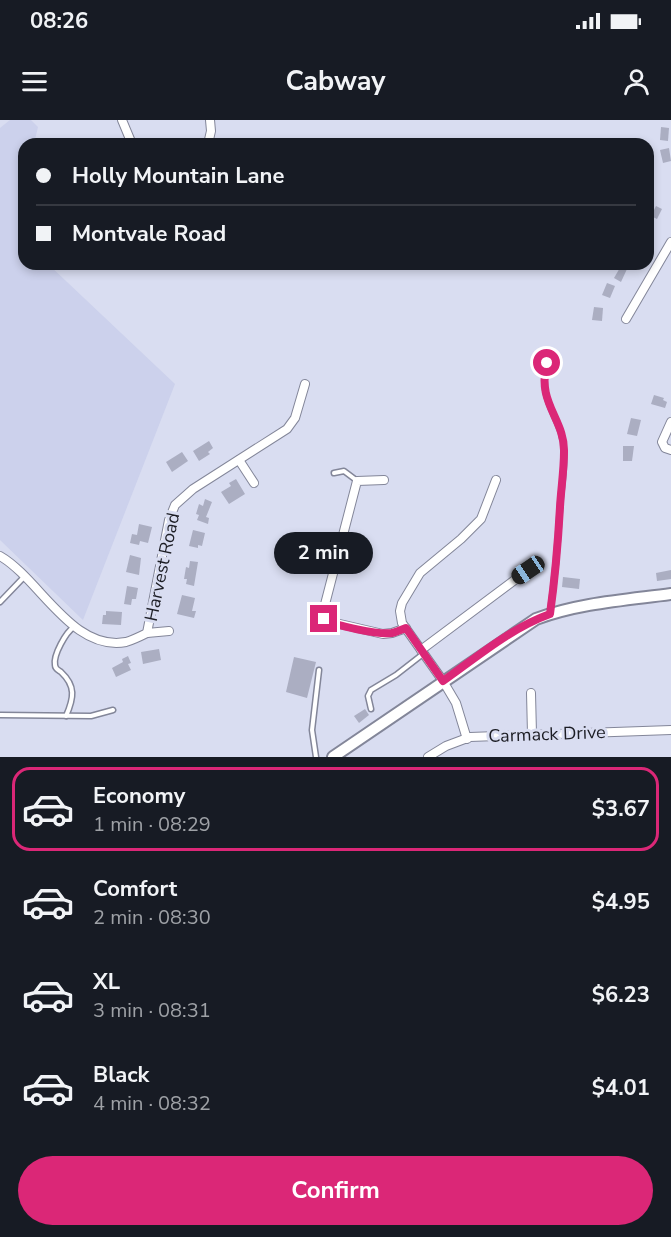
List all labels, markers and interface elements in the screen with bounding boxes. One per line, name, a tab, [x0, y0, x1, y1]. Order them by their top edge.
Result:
text: 08:26	[30, 6, 88, 36]
text: Cabway	[285, 63, 386, 100]
icon: menu	[18, 65, 51, 98]
icon: person	[620, 65, 653, 98]
text: Holly Mountain Lane	[72, 161, 284, 191]
text: Montvale Road	[72, 219, 226, 249]
route start	[533, 349, 560, 376]
street label: Harvest Road	[139, 511, 185, 623]
callout: 2 min	[274, 532, 374, 574]
text: 2 min	[298, 539, 349, 566]
car	[508, 552, 548, 588]
route end	[310, 605, 337, 632]
street label: Carmack Drive	[488, 720, 606, 748]
text: Economy	[93, 781, 185, 811]
icon: car	[21, 782, 75, 836]
text: $3.67	[592, 794, 650, 824]
text: 1 min · 08:29	[93, 811, 211, 838]
text: Comfort	[93, 874, 177, 904]
icon: car	[21, 875, 75, 929]
text: $4.95	[592, 887, 650, 917]
text: 2 min · 08:30	[93, 904, 211, 931]
text: XL	[93, 967, 120, 997]
icon: car	[21, 968, 75, 1022]
text: $6.23	[592, 980, 650, 1010]
text: 3 min · 08:31	[93, 997, 211, 1024]
text: Black	[93, 1060, 149, 1090]
icon: car	[21, 1061, 75, 1115]
text: $4.01	[592, 1073, 650, 1103]
text: 4 min · 08:32	[93, 1090, 211, 1117]
button: Confirm	[18, 1156, 653, 1225]

